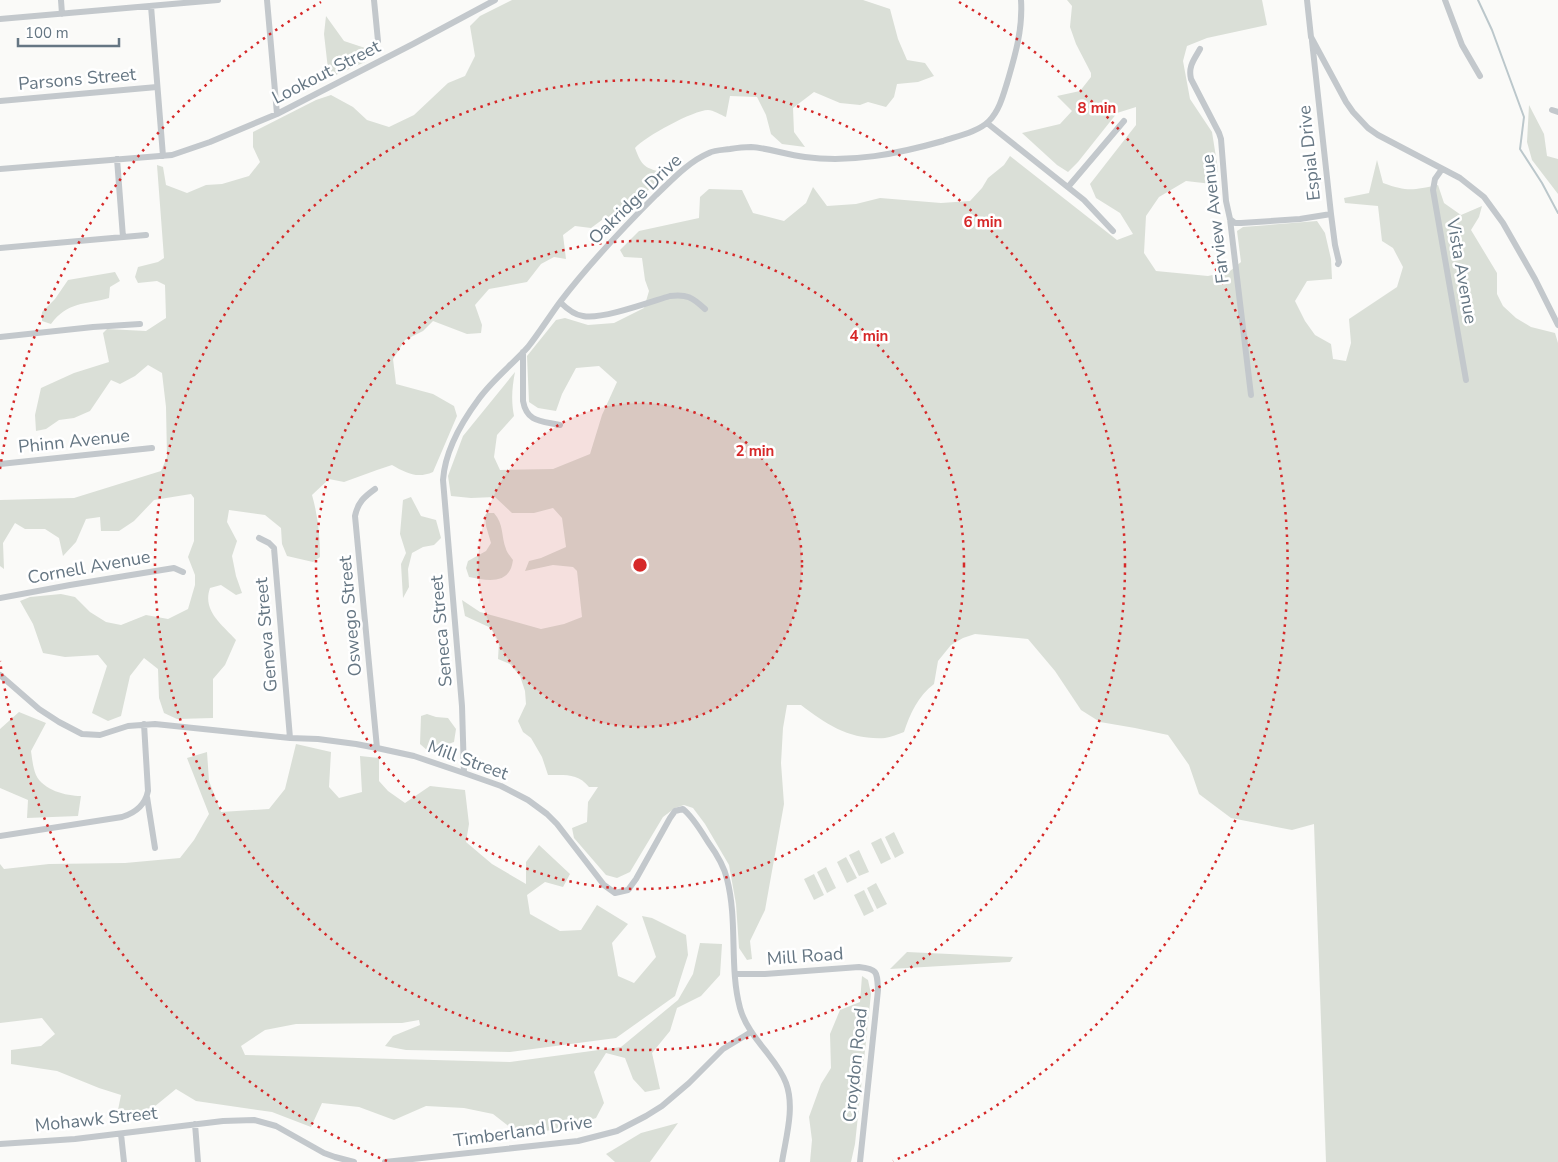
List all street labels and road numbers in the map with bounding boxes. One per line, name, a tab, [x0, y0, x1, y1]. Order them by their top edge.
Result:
street label: Lookout Street	[268, 34, 385, 110]
street label: Parsons Street	[17, 62, 138, 96]
street label: Espial Drive	[1292, 104, 1326, 202]
street label: Oakridge Drive	[583, 148, 687, 250]
street label: Farview Avenue	[1195, 153, 1235, 285]
street label: Vista Avenue	[1441, 215, 1483, 326]
street label: Phinn Avenue	[17, 423, 131, 459]
street label: Cornell Avenue	[26, 544, 152, 590]
street label: Oswego Street	[333, 554, 367, 677]
street label: Seneca Street	[424, 573, 458, 688]
street label: Geneva Street	[249, 576, 283, 693]
street label: Mill Street	[424, 734, 512, 786]
street label: Mill Road	[766, 941, 844, 971]
street label: Croydon Road	[837, 1007, 873, 1123]
street label: Mohawk Street	[34, 1101, 159, 1137]
street label: Timberland Drive	[452, 1109, 594, 1153]

